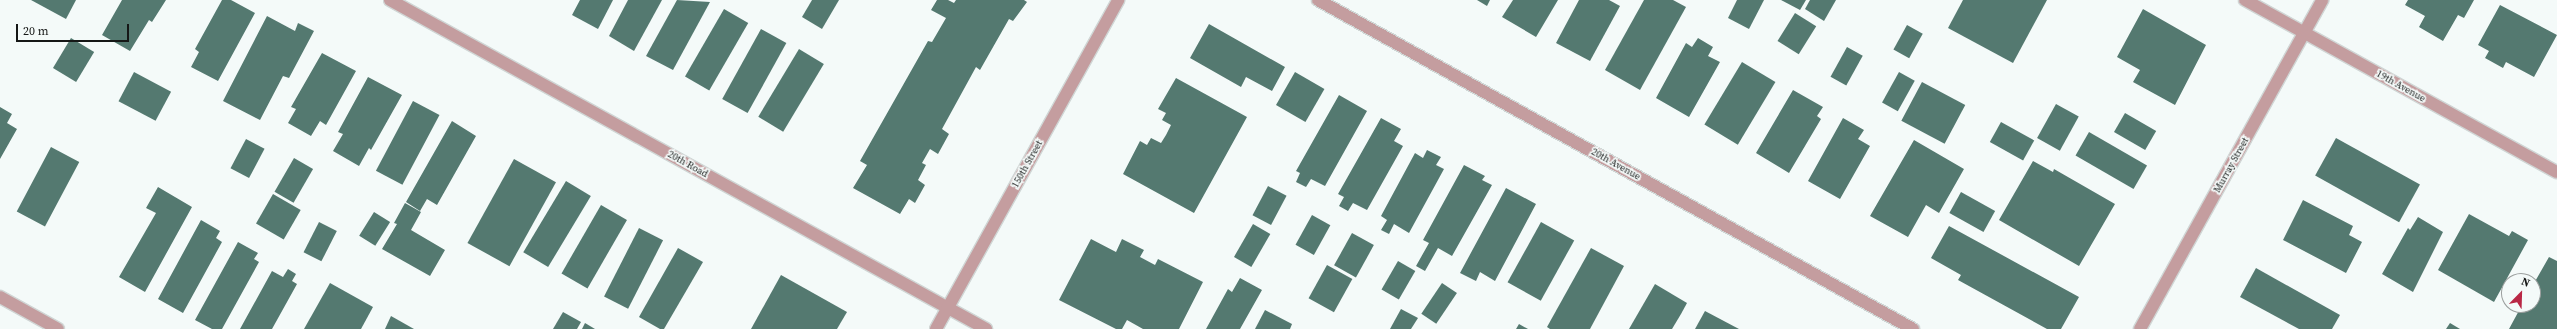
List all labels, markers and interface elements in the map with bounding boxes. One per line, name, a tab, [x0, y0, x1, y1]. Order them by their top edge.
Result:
scale bar	[18, 16, 131, 42]
text: 20 m	[23, 23, 49, 39]
street label: 19th Avenue	[2374, 68, 2428, 104]
street label: Murray Street	[2211, 135, 2251, 195]
street label: 150th Street	[1009, 138, 1045, 190]
street label: 20th Avenue	[1589, 146, 1643, 182]
street label: 20th Road	[666, 148, 710, 180]
north arrow	[2501, 273, 2541, 313]
text: N	[2519, 274, 2532, 291]

